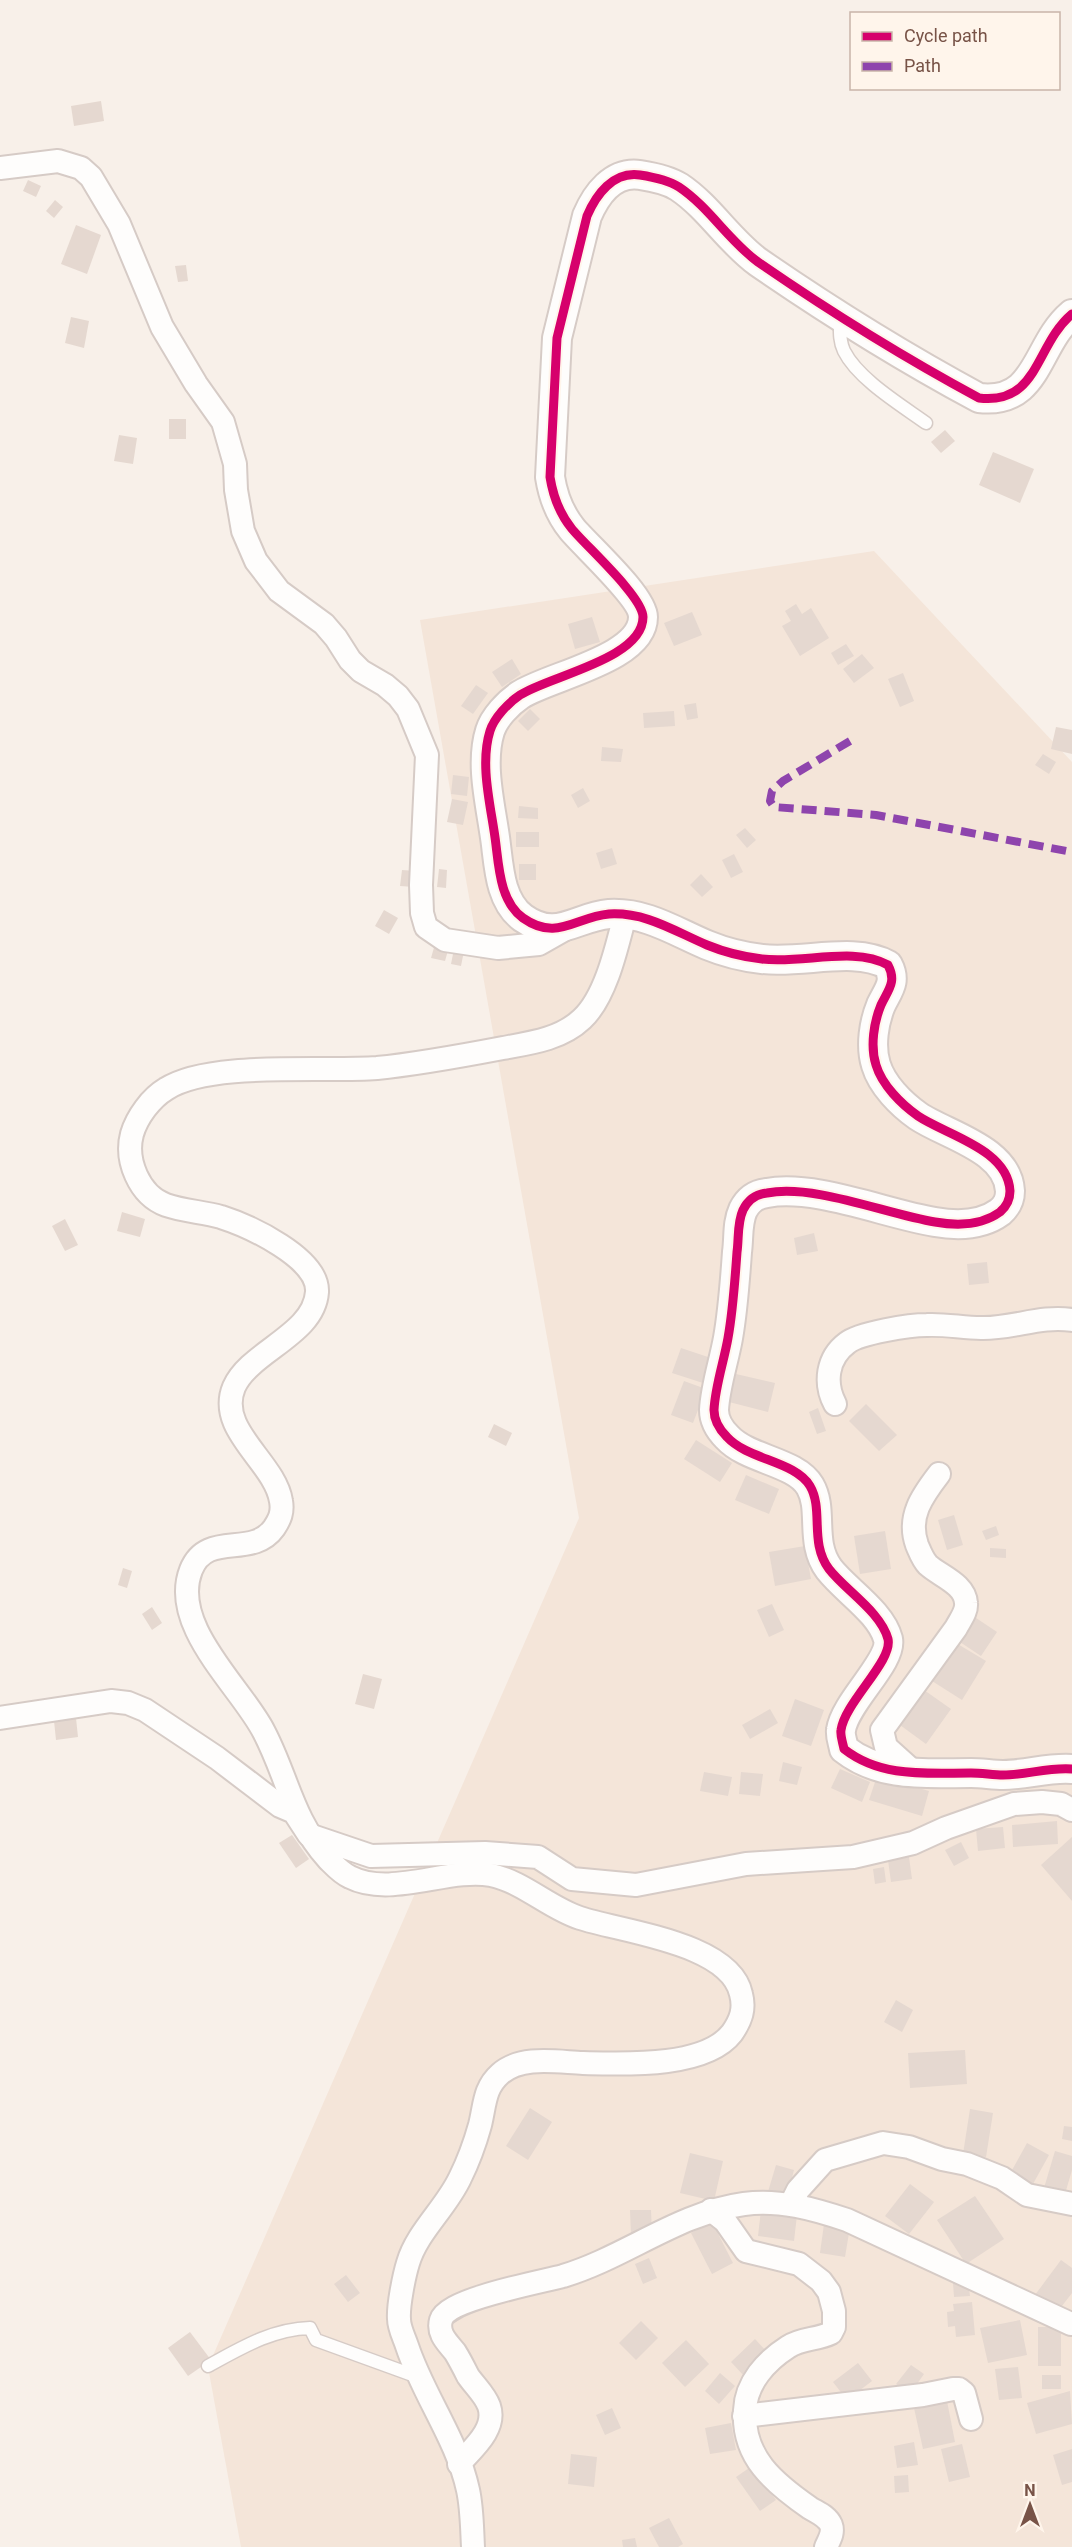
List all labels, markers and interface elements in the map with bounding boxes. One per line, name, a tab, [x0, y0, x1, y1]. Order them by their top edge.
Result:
legend	[850, 12, 1060, 90]
text: Cycle path	[904, 25, 988, 46]
text: Path	[904, 55, 941, 76]
north arrow	[1000, 2475, 1060, 2535]
text: N	[1024, 2481, 1036, 2500]

